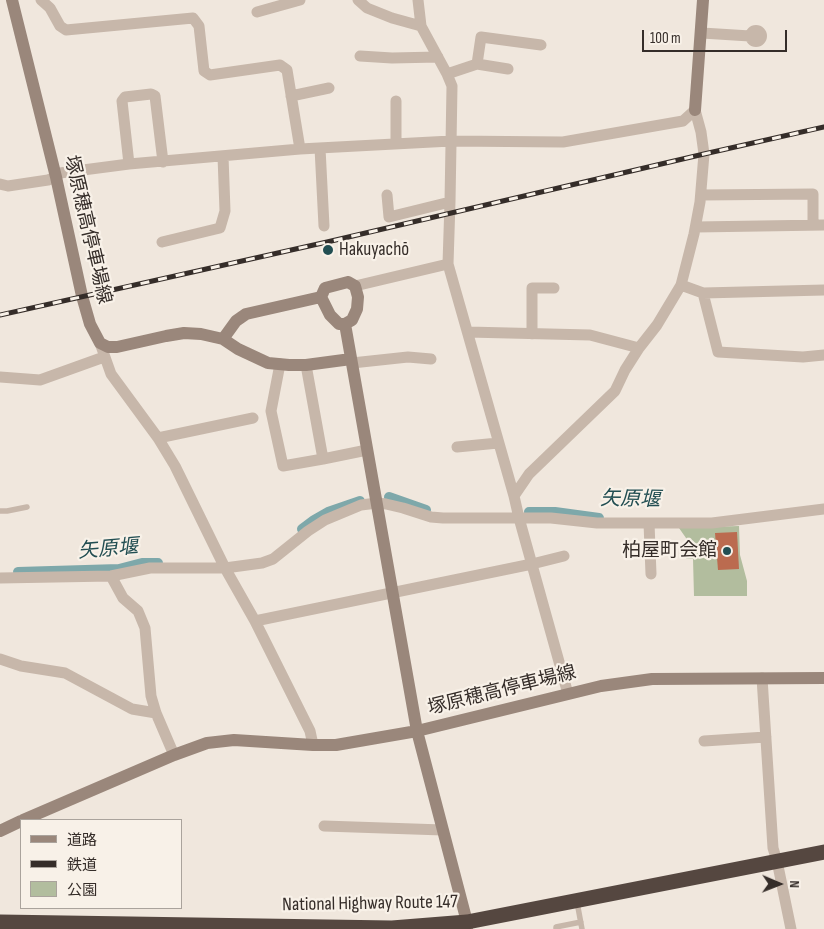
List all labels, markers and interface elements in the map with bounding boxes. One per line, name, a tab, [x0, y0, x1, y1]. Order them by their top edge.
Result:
scale bar	[644, 20, 789, 52]
text: 100 m	[650, 29, 681, 48]
street label: 塚原穂高停車場線	[59, 153, 115, 307]
place label: Hakuyachō	[339, 239, 409, 261]
marker: Hakuyachō	[321, 243, 335, 257]
water label: 矢原堰	[600, 487, 660, 513]
water label: 矢原堰	[77, 535, 139, 565]
place label: 柏屋町会館	[622, 540, 717, 562]
marker: 柏屋町会館	[721, 545, 733, 557]
street label: 塚原穂高停車場線	[425, 662, 579, 720]
legend	[20, 819, 182, 909]
text: 道路	[67, 831, 97, 850]
text: 鉄道	[67, 856, 97, 875]
north arrow	[754, 859, 804, 909]
text: N	[786, 880, 803, 888]
text: 公園	[67, 881, 97, 900]
street label: National Highway Route 147	[282, 891, 458, 917]

